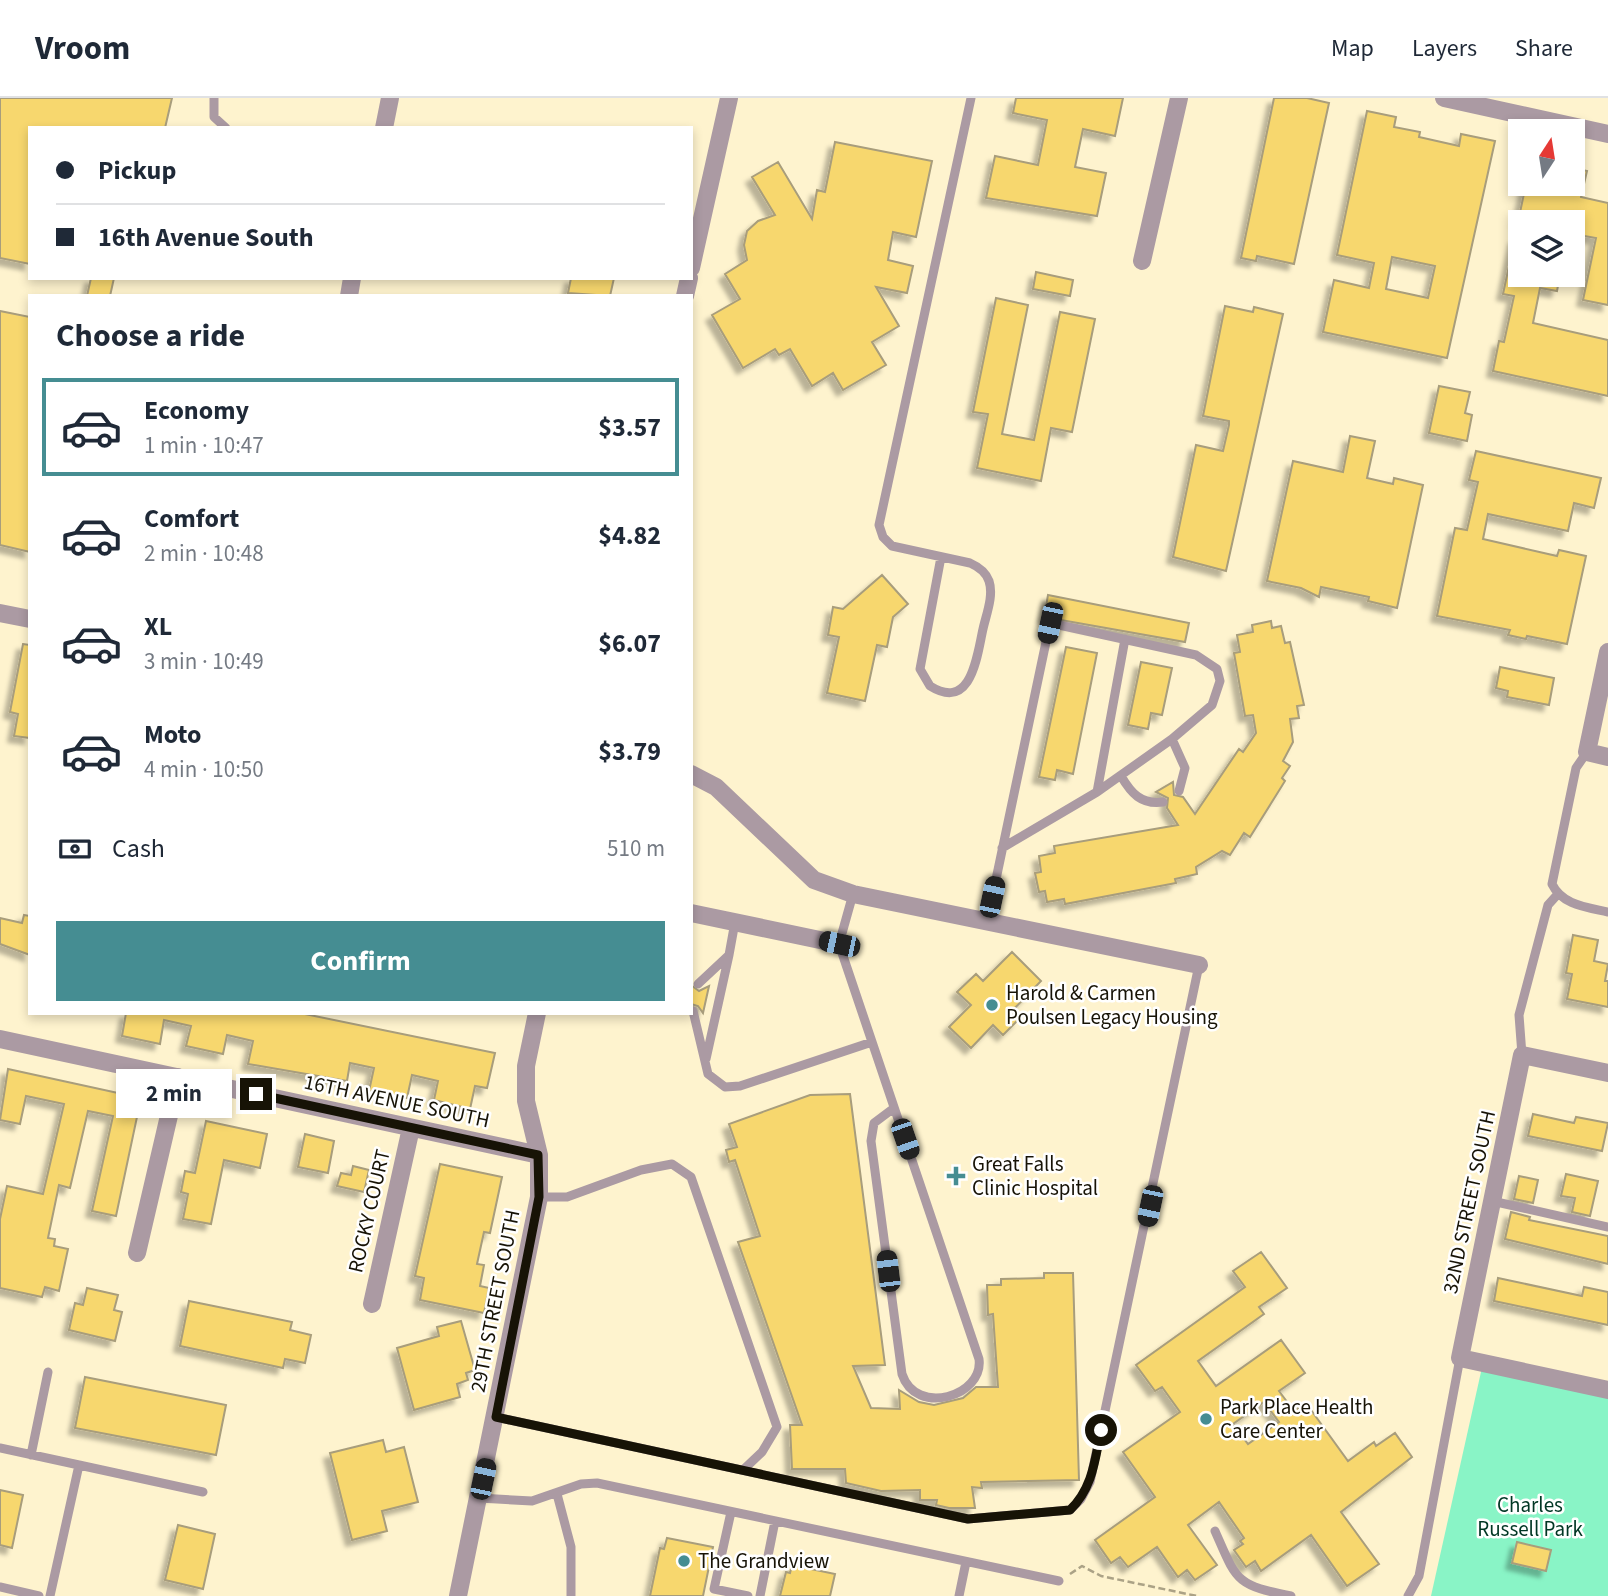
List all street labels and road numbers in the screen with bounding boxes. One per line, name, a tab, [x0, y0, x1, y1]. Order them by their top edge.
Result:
street label: 16TH AVENUE SOUTH	[301, 1067, 493, 1135]
street label: 32ND STREET SOUTH	[1435, 1108, 1503, 1296]
street label: ROCKY COURT	[340, 1146, 398, 1276]
street label: 29TH STREET SOUTH	[463, 1207, 527, 1395]

